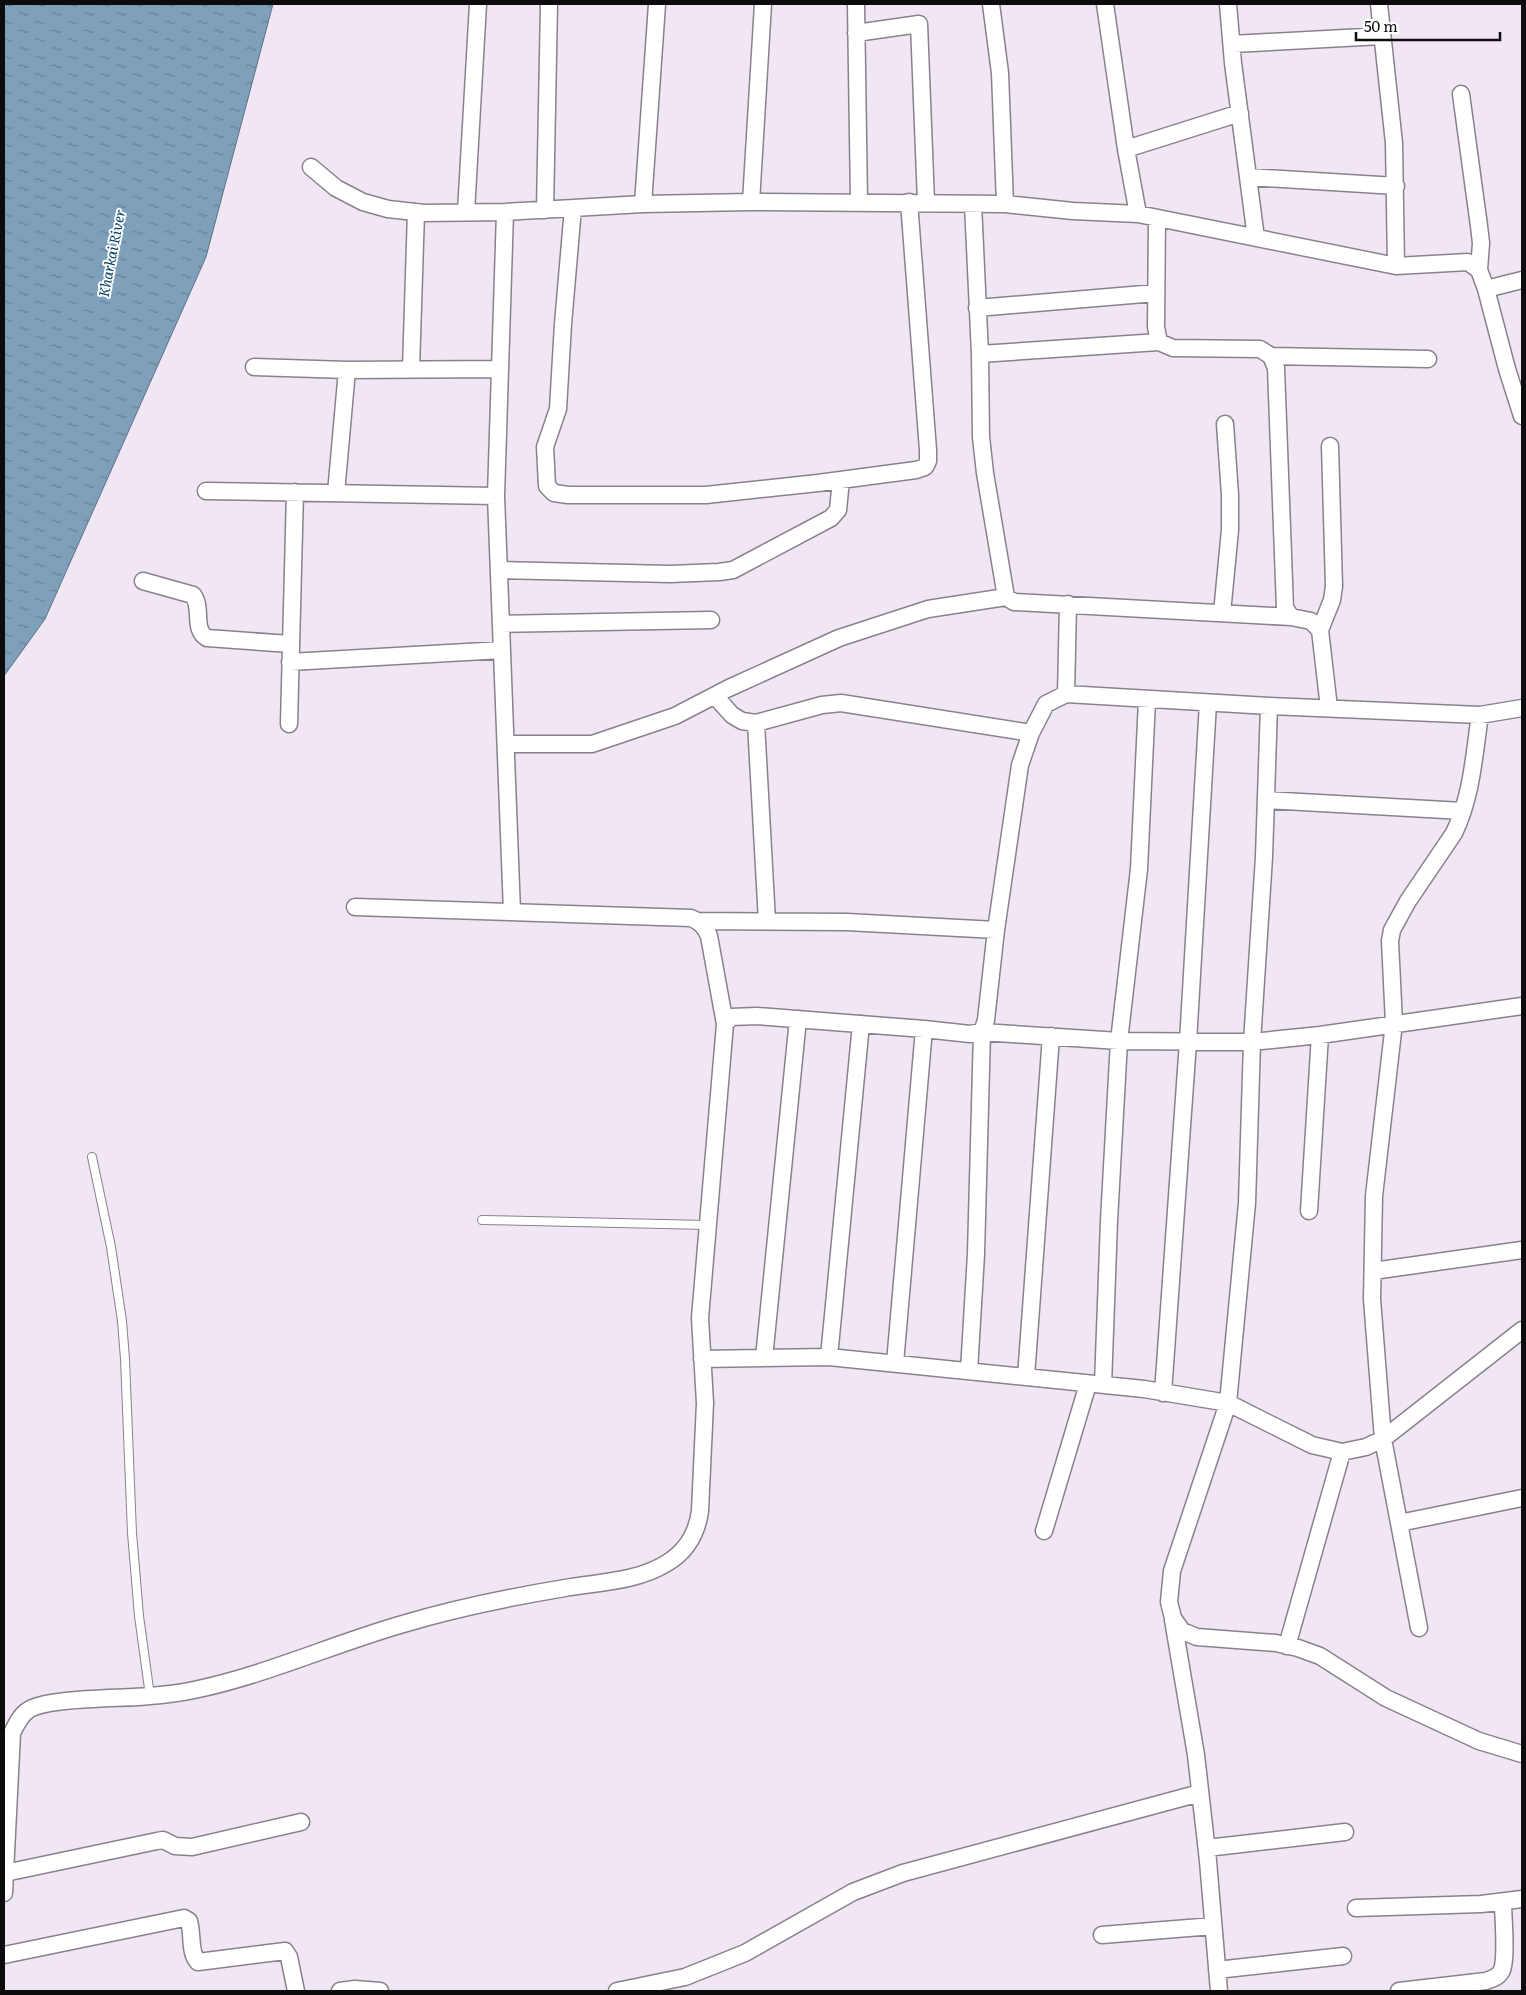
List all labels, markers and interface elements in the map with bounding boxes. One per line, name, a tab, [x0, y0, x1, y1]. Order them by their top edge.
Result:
scale bar	[1356, 10, 1500, 42]
text: 50 m	[1364, 14, 1398, 37]
water label: Kharkai River	[93, 207, 129, 299]

